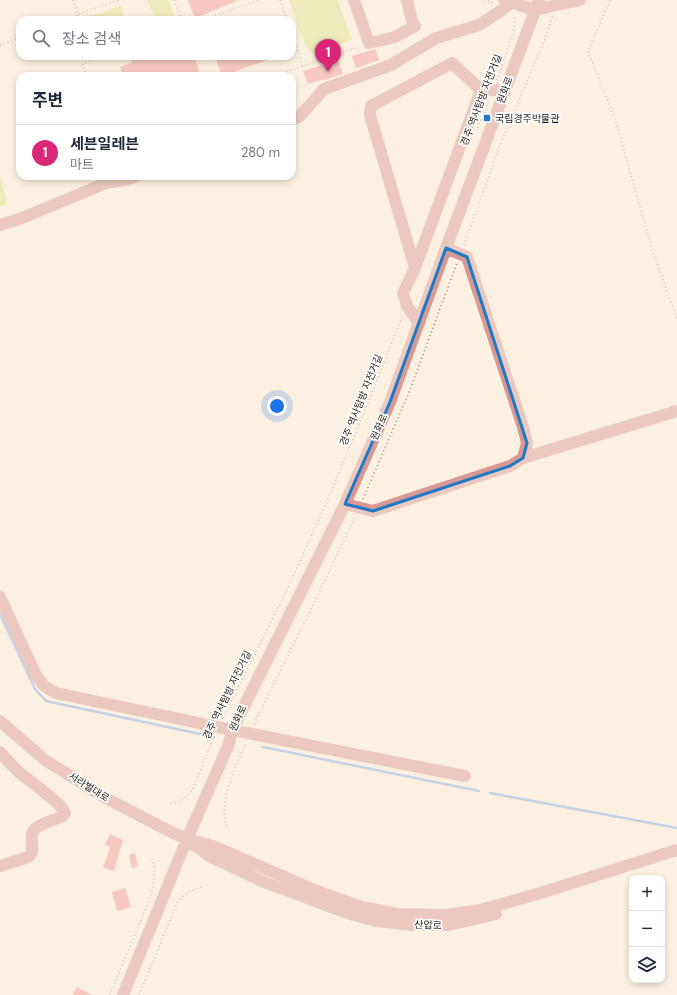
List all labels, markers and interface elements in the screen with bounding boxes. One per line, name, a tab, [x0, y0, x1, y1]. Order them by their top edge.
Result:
search box	[16, 16, 296, 60]
icon: search	[30, 27, 52, 49]
text: 장소 검색	[62, 29, 121, 49]
pin: 1	[315, 39, 341, 72]
street label: 경주 역사탐방 자전거길	[457, 52, 505, 148]
street label: 원화로	[494, 75, 516, 105]
text: 주변	[32, 89, 63, 111]
place label: 국립경주박물관	[495, 112, 560, 125]
marker: 국립경주박물관	[482, 113, 492, 123]
text: 세븐일레븐	[70, 134, 139, 154]
text: 1	[43, 144, 47, 161]
text: 280 m	[241, 144, 280, 161]
text: 마트	[70, 156, 94, 173]
street label: 경주 역사탐방 자전거길	[337, 352, 385, 448]
your location	[267, 396, 287, 416]
street label: 원화로	[367, 412, 391, 442]
street label: 경주 역사탐방 자전거길	[200, 648, 254, 742]
street label: 원화로	[226, 703, 250, 733]
street label: 서라벌대로	[66, 769, 112, 805]
map controls	[629, 875, 665, 983]
button: +	[629, 875, 665, 911]
button: −	[629, 911, 665, 947]
street label: 산업로	[414, 918, 442, 932]
button: layers	[629, 947, 665, 983]

